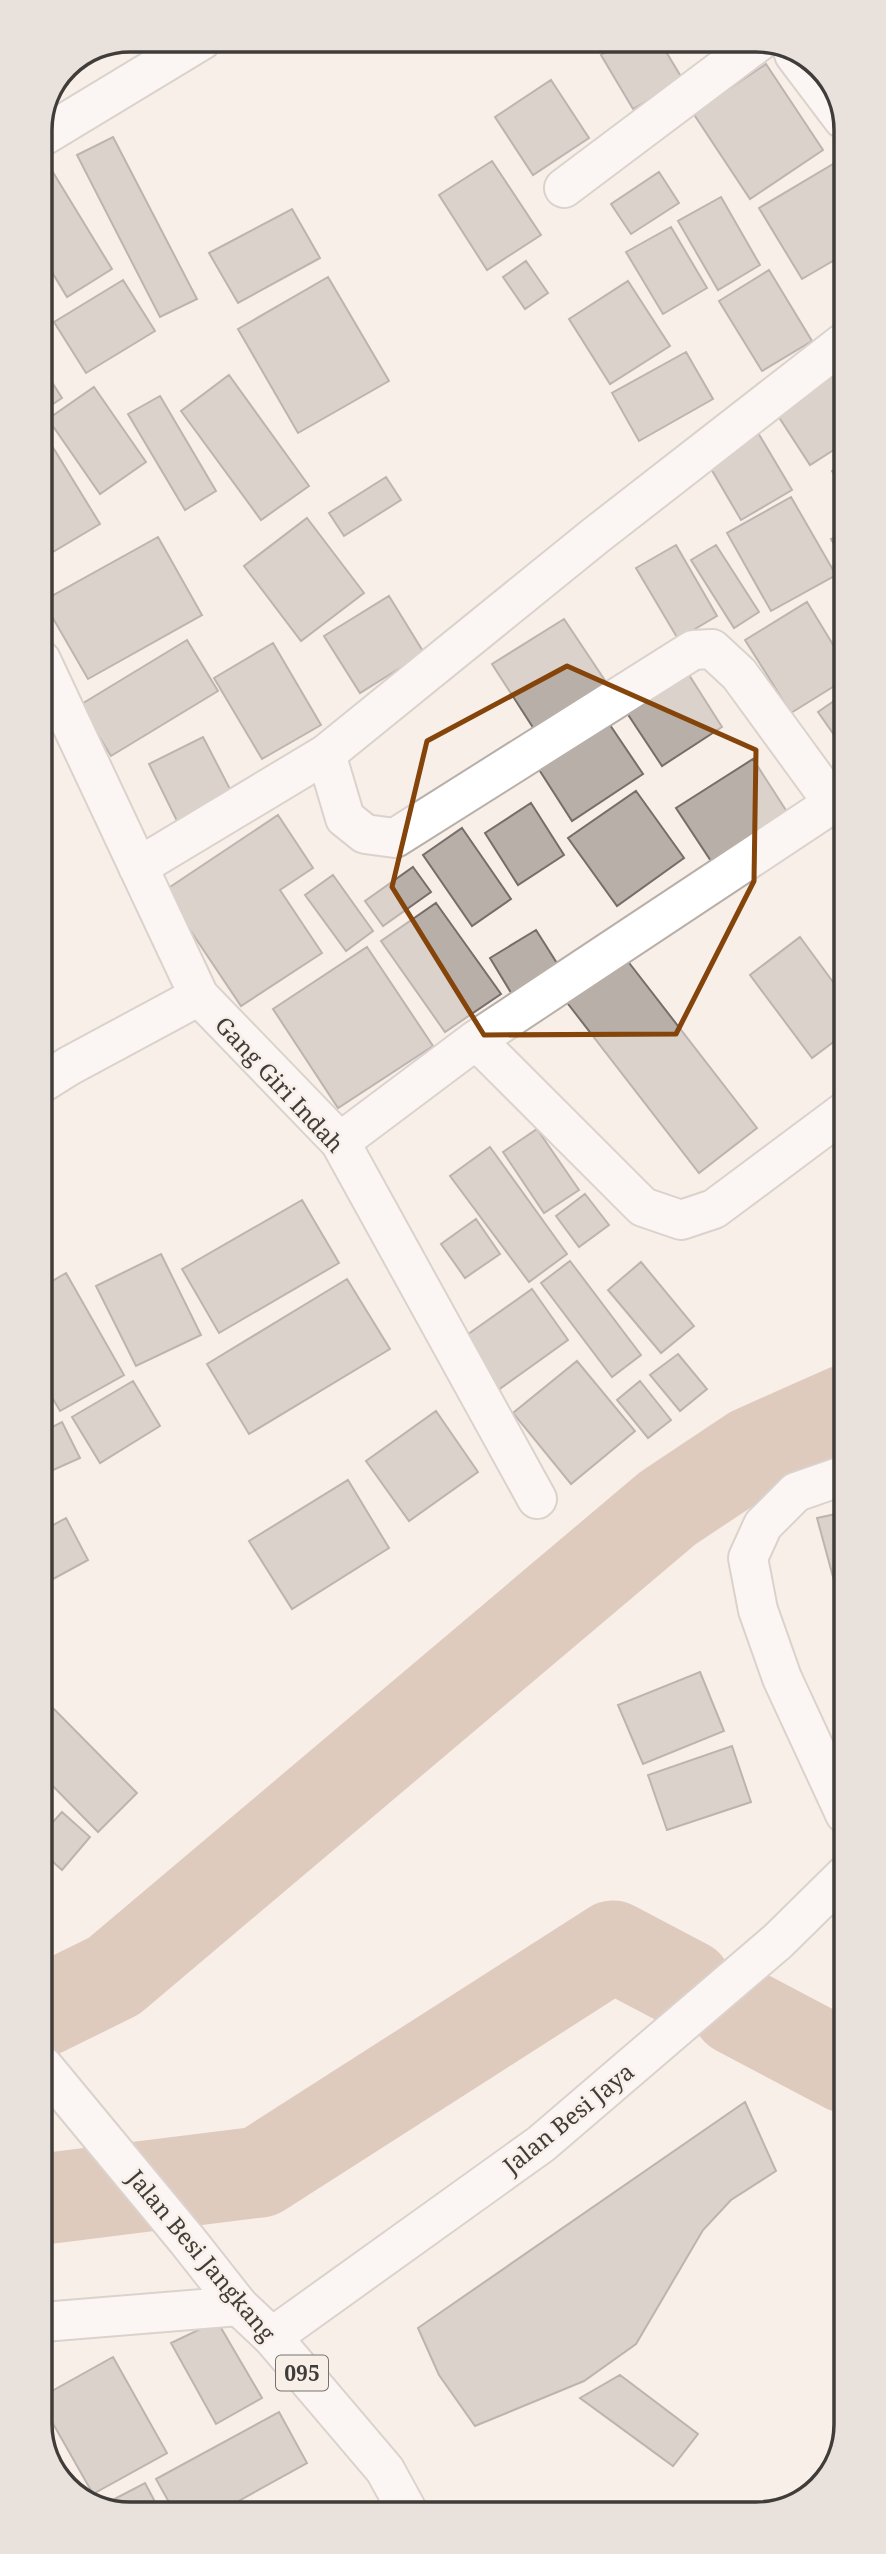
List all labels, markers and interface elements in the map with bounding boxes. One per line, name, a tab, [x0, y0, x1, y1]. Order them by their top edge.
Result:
street label: Gang Giri Indah	[208, 1009, 352, 1159]
street label: Jalan Besi Jaya	[495, 2055, 640, 2181]
street label: Jalan Besi Jangkang	[120, 2162, 284, 2348]
road number: 095	[276, 2356, 328, 2390]

